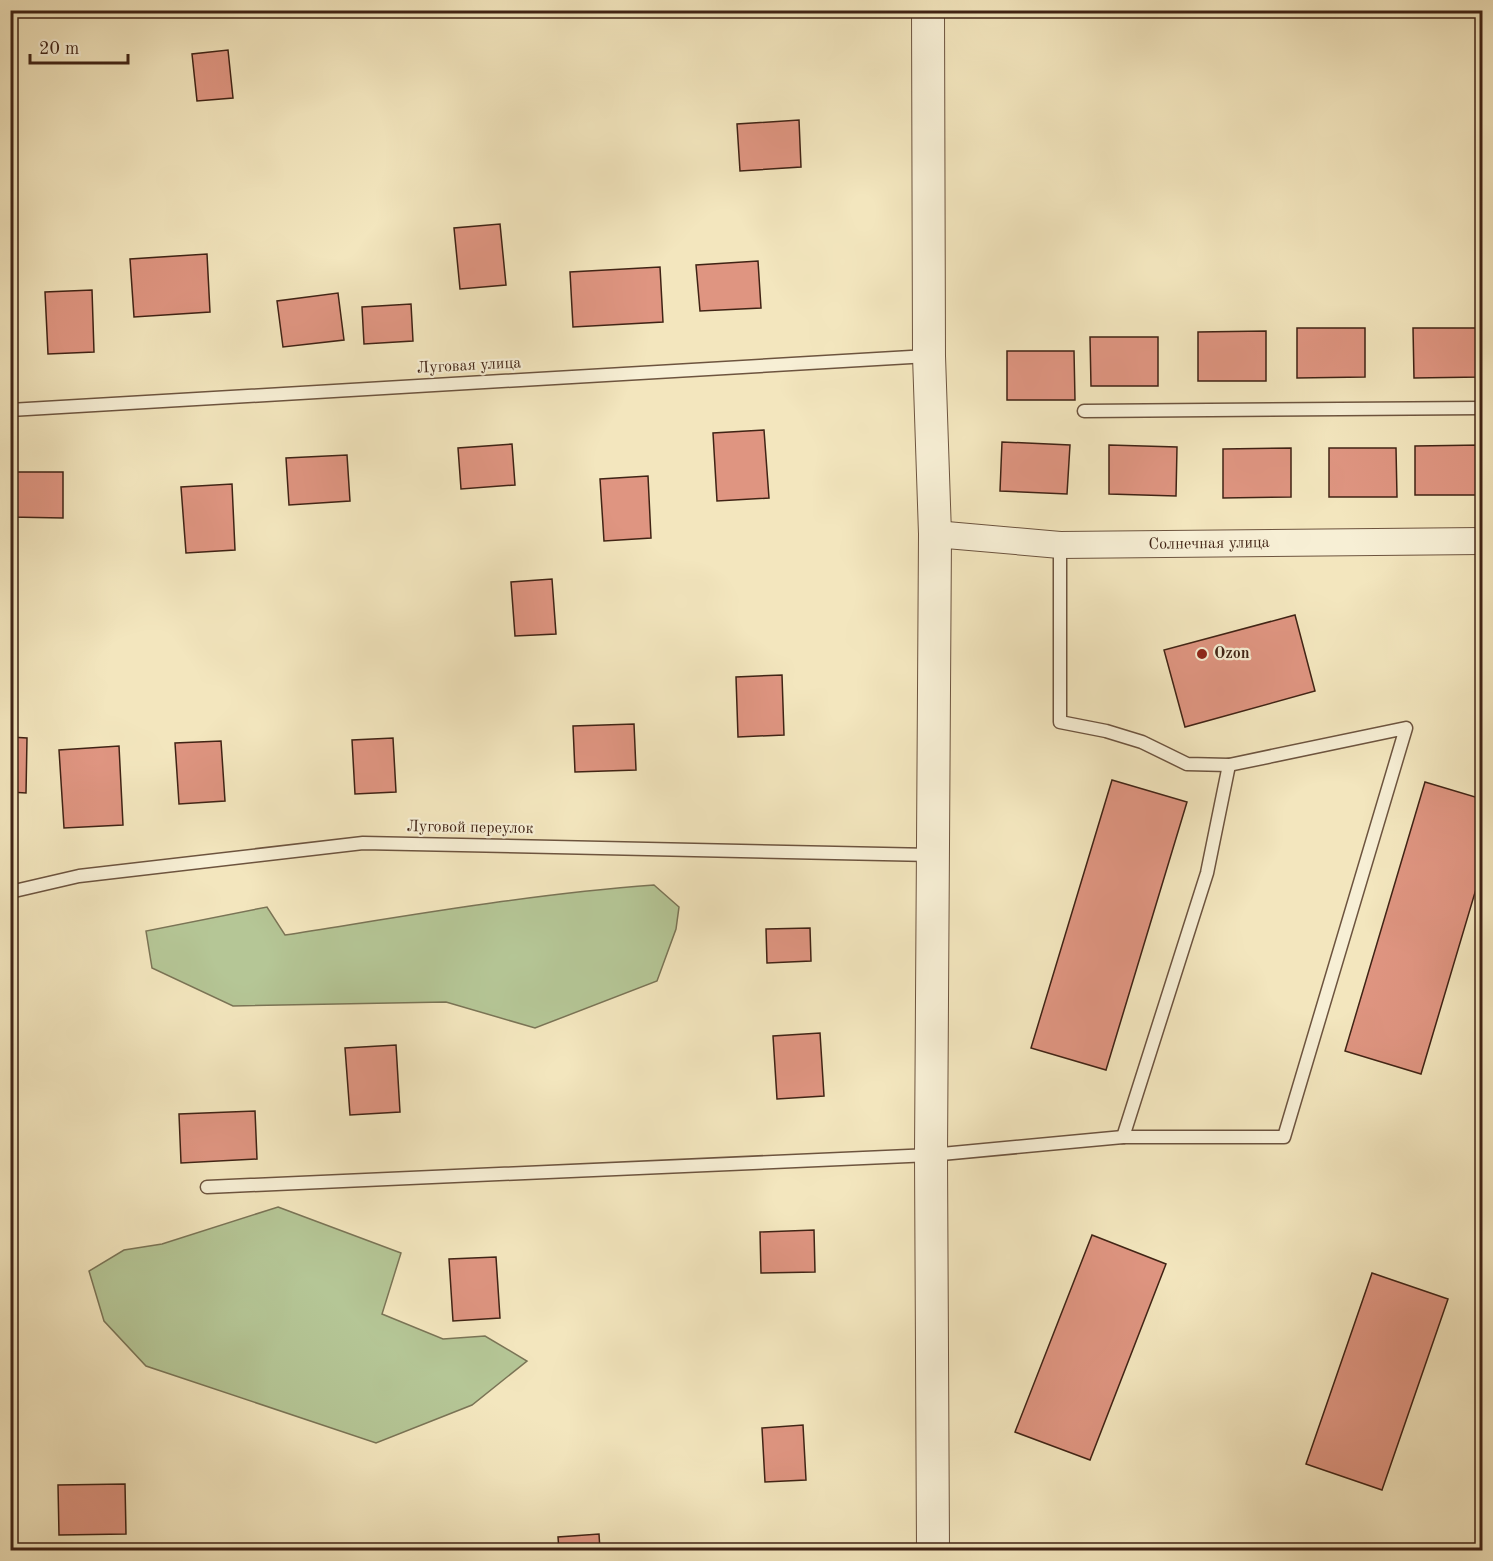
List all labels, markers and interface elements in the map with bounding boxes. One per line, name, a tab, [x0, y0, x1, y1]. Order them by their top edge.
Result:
scale bar	[30, 27, 128, 65]
text: 20 m	[39, 40, 79, 58]
street label: Луговая улица	[416, 355, 522, 377]
street label: Солнечная улица	[1148, 535, 1270, 553]
place label: Ozon	[1214, 646, 1250, 662]
marker: Ozon	[1195, 647, 1209, 661]
street label: Луговой переулок	[406, 819, 534, 837]

